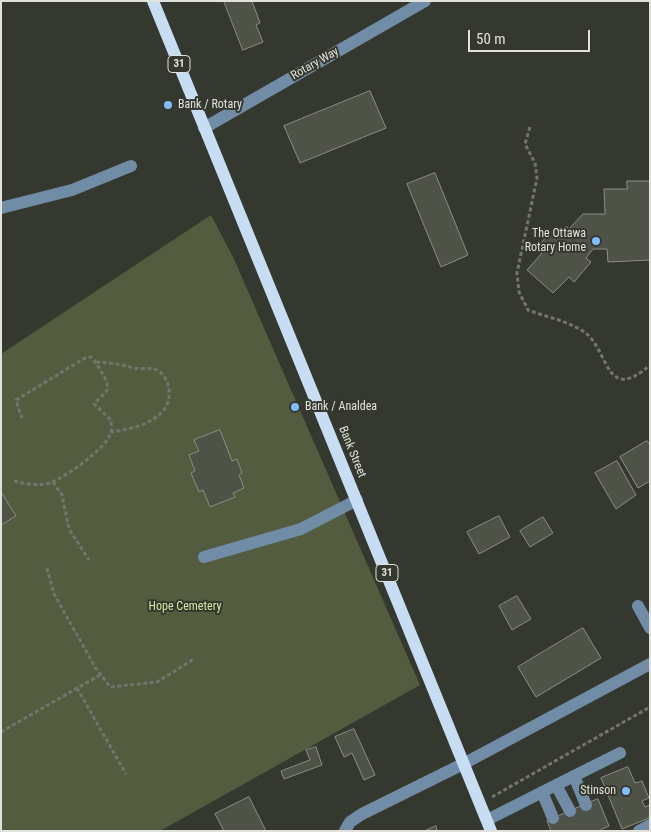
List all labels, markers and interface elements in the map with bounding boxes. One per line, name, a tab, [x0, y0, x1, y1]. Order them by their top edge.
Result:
scale bar	[471, 20, 594, 52]
text: 50 m	[476, 30, 506, 48]
street label: Rotary Way	[289, 45, 341, 83]
road number: 31	[168, 56, 190, 72]
place label: Bank / Rotary	[178, 98, 242, 112]
marker: Bank / Rotary	[162, 99, 174, 111]
place label: The Ottawa Rotary Home	[525, 227, 586, 255]
marker: The Ottawa Rotary Home	[590, 235, 602, 247]
place label: Bank / Analdea	[305, 400, 377, 414]
marker: Bank / Analdea	[289, 401, 301, 413]
street label: Bank Street	[335, 424, 369, 480]
road number: 31	[376, 564, 398, 582]
park label: Hope Cemetery	[149, 600, 221, 614]
place label: Stinson	[580, 784, 616, 798]
marker: Stinson	[620, 785, 632, 797]

